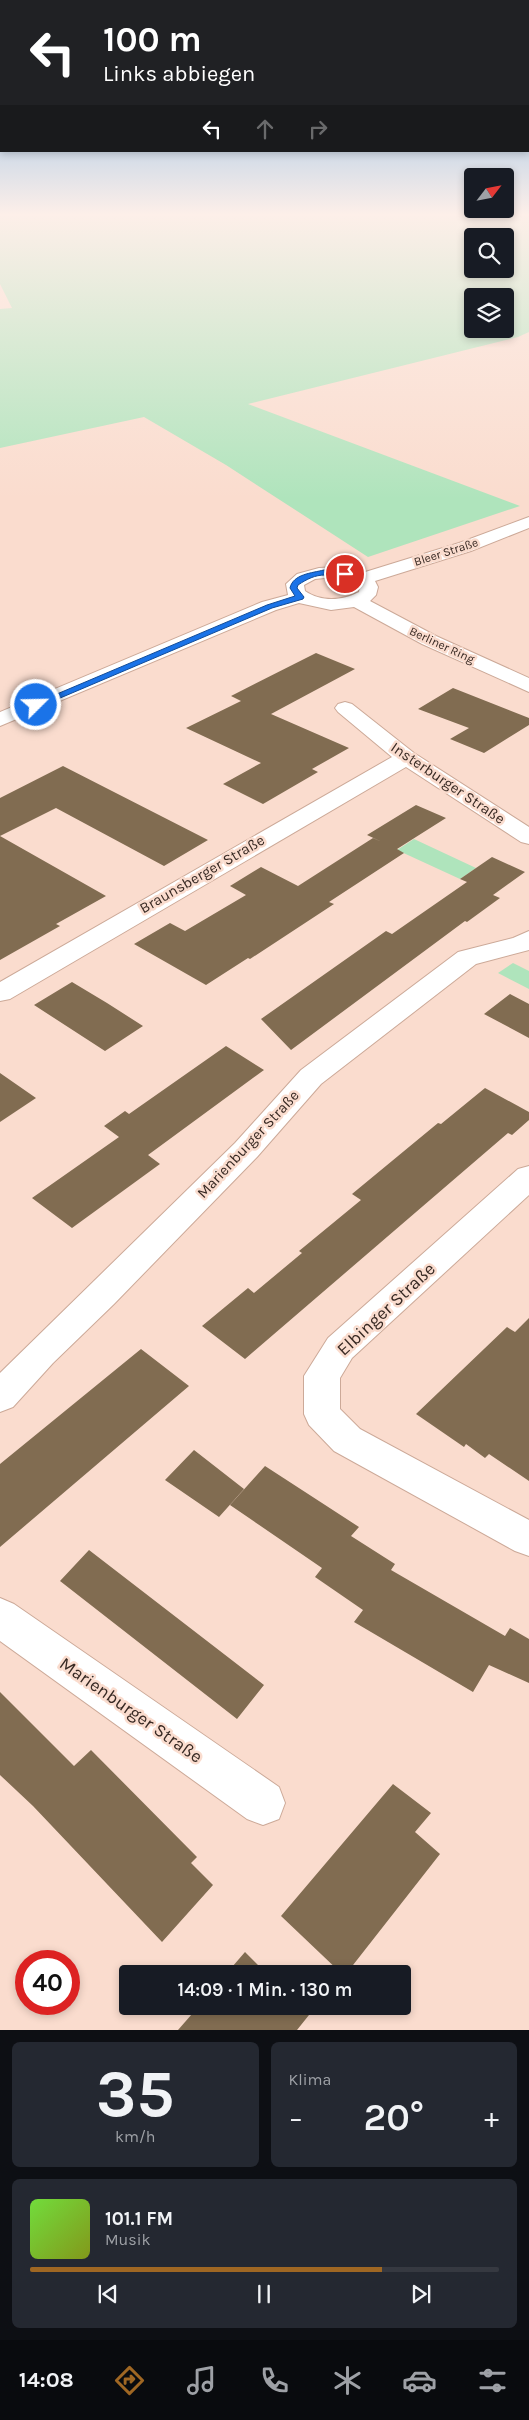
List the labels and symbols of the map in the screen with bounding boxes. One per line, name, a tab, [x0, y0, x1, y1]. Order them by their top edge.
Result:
north arrow	[464, 168, 514, 218]
street label: Bleer Straße	[412, 535, 480, 569]
pin	[324, 553, 366, 595]
street label: Berliner Ring	[407, 624, 477, 666]
position arrow	[9, 678, 61, 730]
street label: Insterburger Straße	[388, 738, 508, 828]
street label: Braunsberger Straße	[136, 831, 268, 917]
street label: Marienburger Straße	[193, 1086, 303, 1202]
street label: Elbinger Straße	[332, 1258, 440, 1360]
street label: Marienburger Straße	[55, 1652, 207, 1768]
speed limit sign: 40	[15, 1950, 80, 2015]

